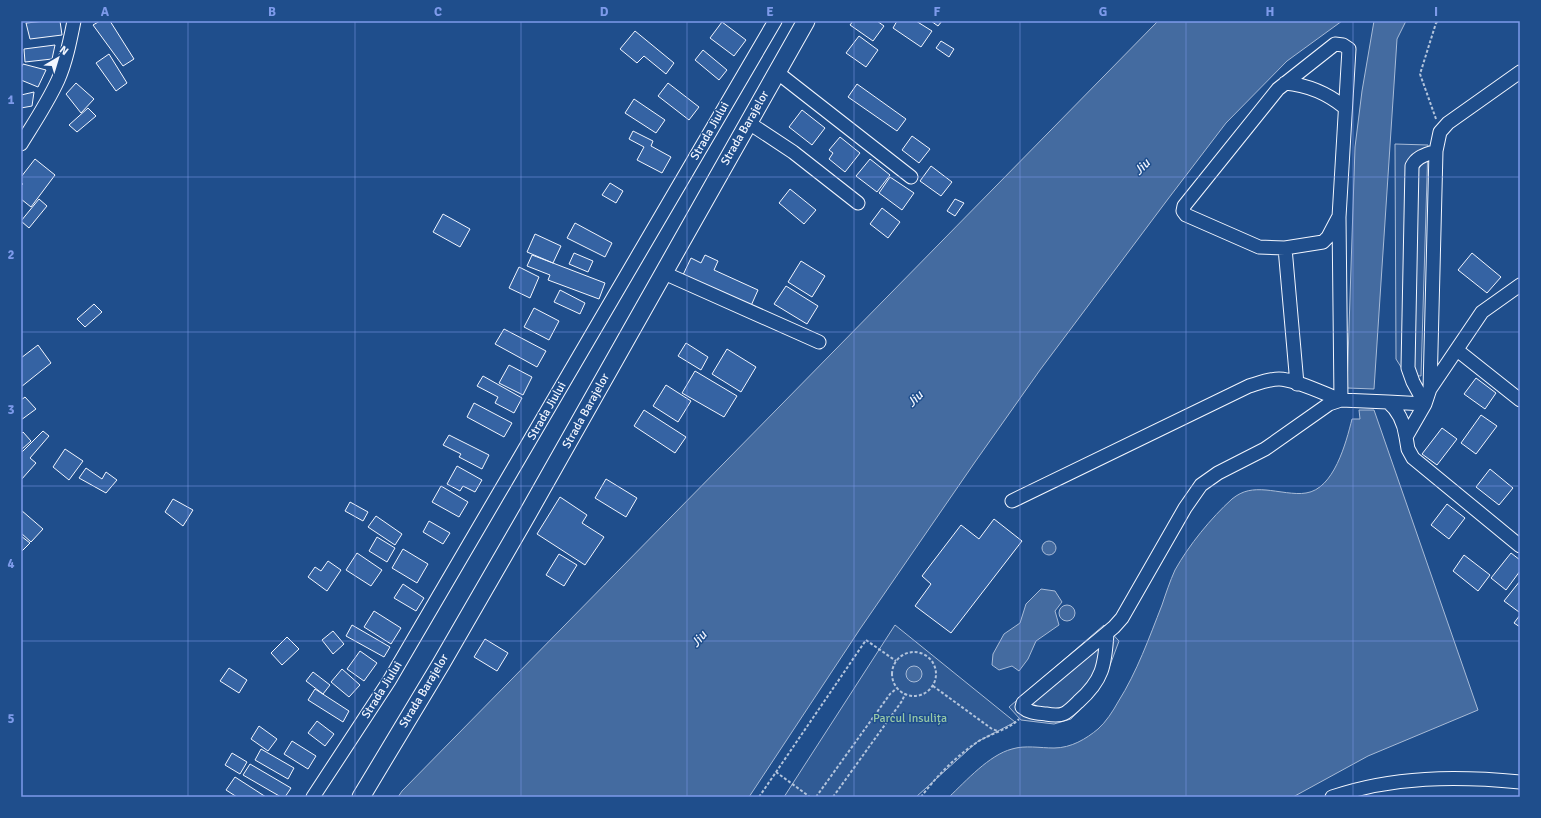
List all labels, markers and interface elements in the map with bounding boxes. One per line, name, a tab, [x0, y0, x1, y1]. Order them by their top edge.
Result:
text: A	[101, 4, 110, 20]
text: B	[268, 4, 276, 20]
text: C	[434, 4, 442, 20]
text: D	[600, 4, 609, 20]
text: E	[766, 4, 774, 20]
text: F	[934, 4, 941, 20]
text: G	[1099, 4, 1107, 20]
text: H	[1266, 4, 1274, 20]
text: I	[1434, 4, 1438, 20]
north arrow	[38, 38, 78, 78]
text: N	[57, 43, 71, 58]
street label: Strada Barajelor	[718, 88, 773, 168]
text: 1	[7, 92, 15, 108]
street label: Strada Jiului	[687, 99, 733, 163]
water label: Jiu	[1131, 155, 1154, 178]
text: 2	[7, 247, 15, 263]
street label: Strada Barajelor	[559, 370, 613, 451]
street label: Strada Jiului	[524, 379, 570, 443]
water label: Jiu	[904, 387, 927, 410]
text: 3	[7, 402, 15, 418]
text: 4	[7, 556, 15, 572]
water label: Jiu	[688, 627, 711, 650]
street label: Strada Barajelor	[396, 651, 452, 731]
street label: Strada Jiului	[359, 659, 405, 721]
text: 5	[7, 711, 15, 727]
park label: Parcul Insulița	[873, 711, 947, 726]

